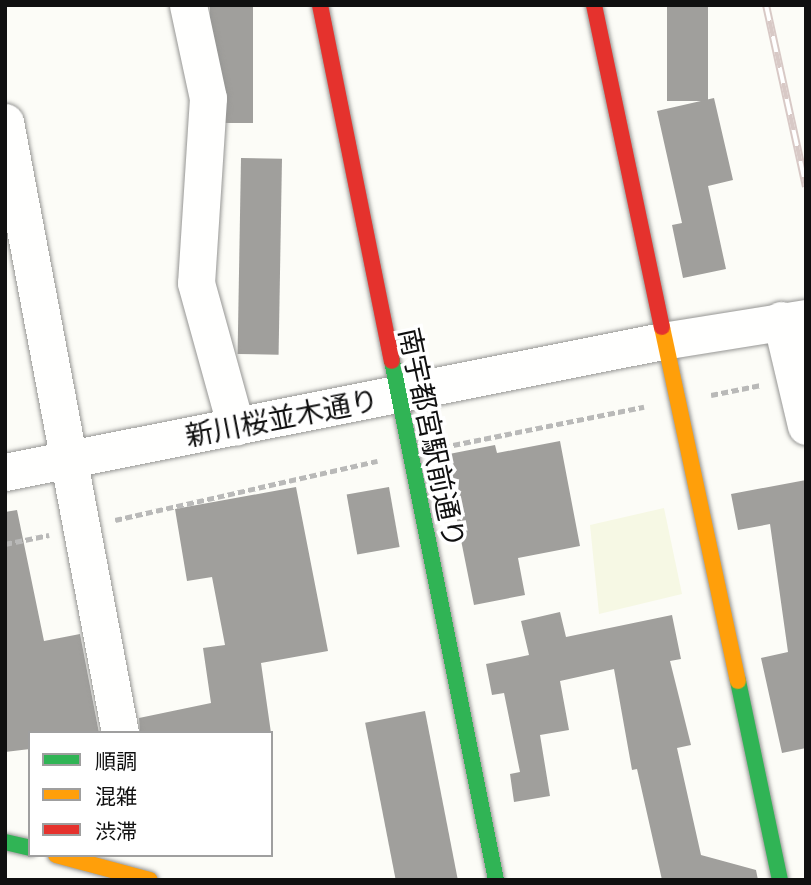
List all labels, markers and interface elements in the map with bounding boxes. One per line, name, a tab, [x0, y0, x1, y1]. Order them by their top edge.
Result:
street label: 南宇都宮駅前通り	[391, 325, 471, 551]
street label: 新川桜並木通り	[183, 384, 381, 454]
legend	[28, 731, 273, 857]
text: 順調	[95, 749, 137, 774]
text: 混雑	[95, 784, 137, 809]
text: 渋滞	[95, 819, 137, 844]

